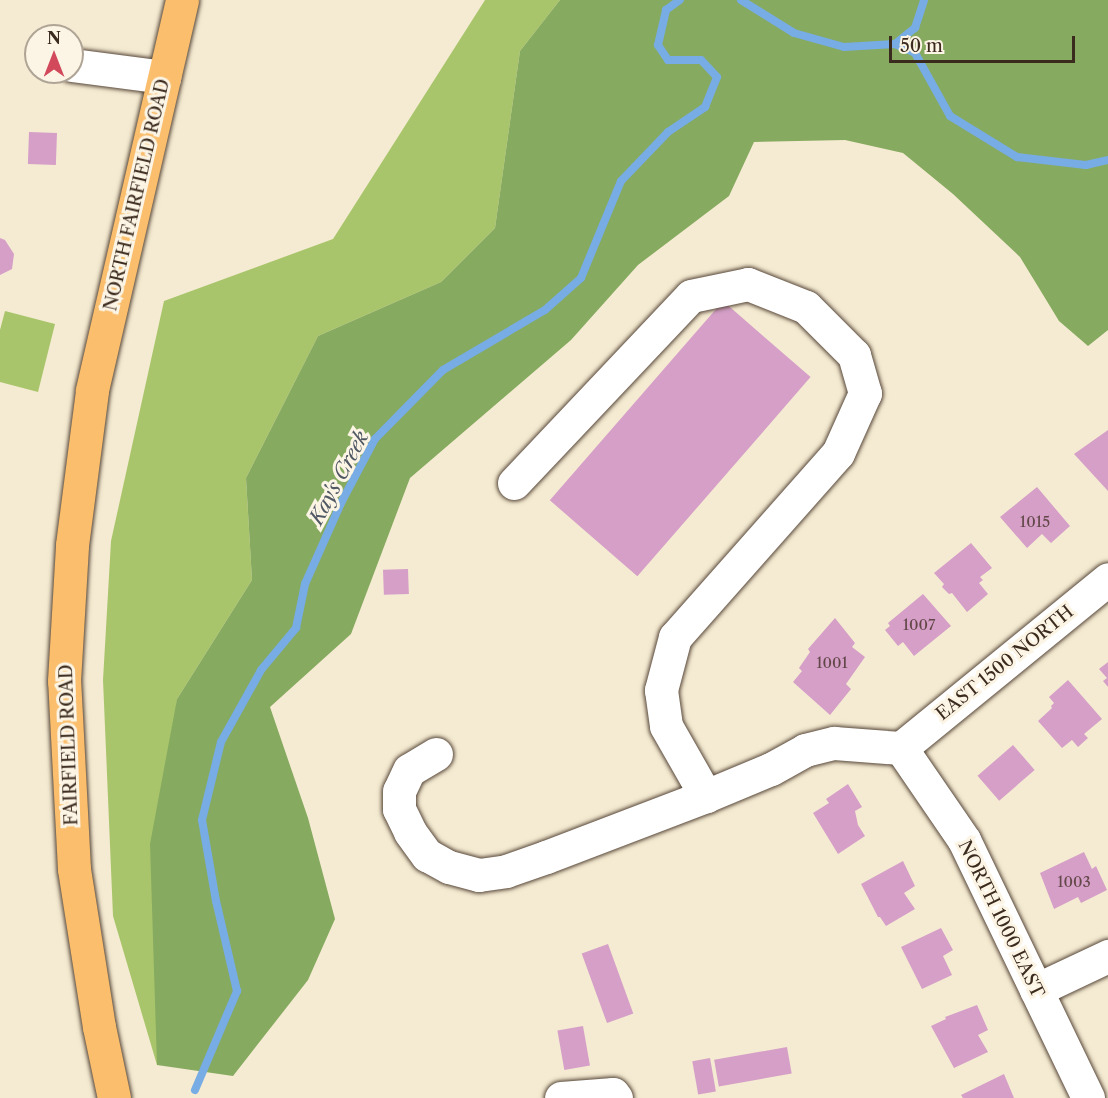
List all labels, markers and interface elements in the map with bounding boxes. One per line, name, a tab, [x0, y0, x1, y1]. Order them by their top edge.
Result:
north arrow	[24, 24, 84, 84]
scale bar	[892, 24, 1078, 62]
text: N	[47, 28, 61, 48]
text: 50 m	[900, 35, 943, 57]
street label: NORTH FAIRFIELD ROAD	[100, 77, 174, 313]
water label: Kay's Creek	[304, 427, 374, 529]
house number: 1015	[1020, 513, 1050, 531]
street label: EAST 1500 NORTH	[932, 601, 1078, 725]
house number: 1007	[903, 616, 935, 634]
house number: 1001	[816, 654, 848, 672]
street label: FAIRFIELD ROAD	[55, 664, 83, 826]
street label: NORTH 1000 EAST	[953, 837, 1049, 1001]
house number: 1003	[1057, 873, 1091, 891]

